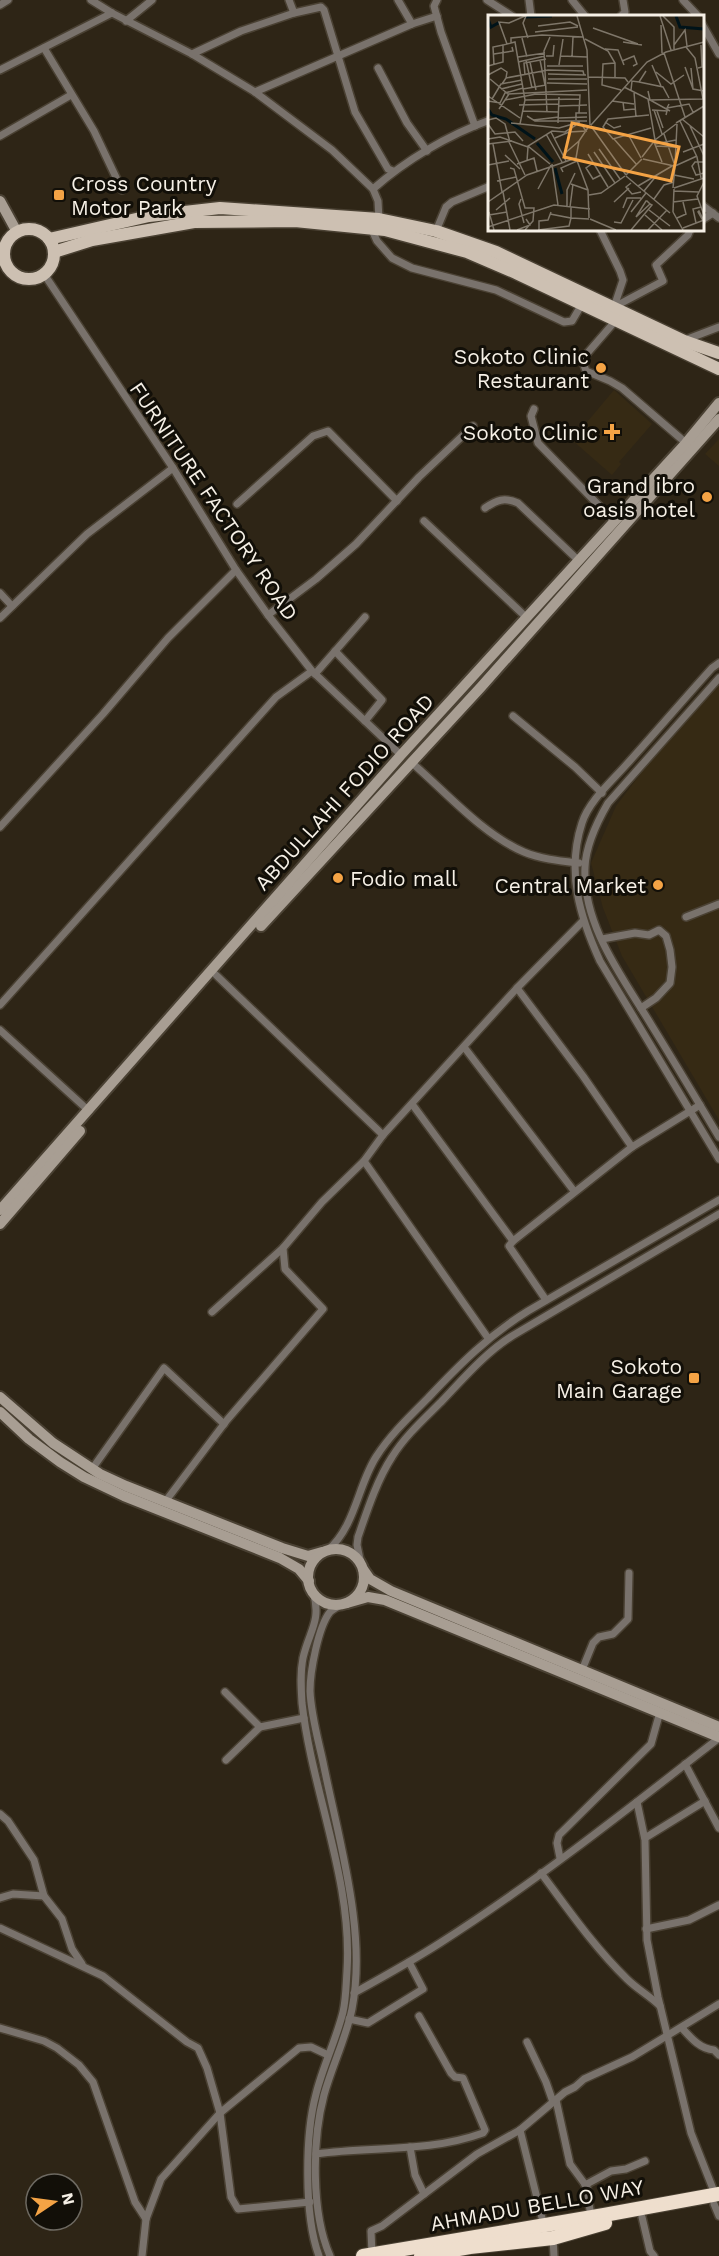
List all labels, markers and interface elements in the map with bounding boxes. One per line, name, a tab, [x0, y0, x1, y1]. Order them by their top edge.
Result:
inset map	[488, 15, 704, 231]
place label: Cross Country Motor Park	[71, 171, 217, 220]
marker: Cross Country Motor Park	[52, 188, 66, 202]
place label: Sokoto Clinic Restaurant	[454, 344, 589, 393]
marker: Sokoto Clinic Restaurant	[594, 361, 608, 375]
street label: FURNITURE FACTORY ROAD	[125, 377, 303, 625]
place label: Sokoto Clinic	[463, 420, 598, 445]
marker: Sokoto Clinic	[603, 423, 621, 441]
place label: Grand ibro oasis hotel	[583, 473, 696, 522]
marker: Grand ibro oasis hotel	[700, 490, 714, 504]
street label: ABDULLAHI FODIO ROAD	[249, 689, 439, 895]
place label: Fodio mall	[350, 866, 458, 891]
marker: Fodio mall	[331, 871, 345, 885]
place label: Central Market	[494, 873, 646, 898]
marker: Central Market	[651, 878, 665, 892]
place label: Sokoto Main Garage	[556, 1354, 682, 1403]
marker: Sokoto Main Garage	[687, 1371, 701, 1385]
north arrow	[24, 2172, 84, 2232]
street label: AHMADU BELLO WAY	[428, 2174, 646, 2236]
text: N	[58, 2191, 79, 2207]

